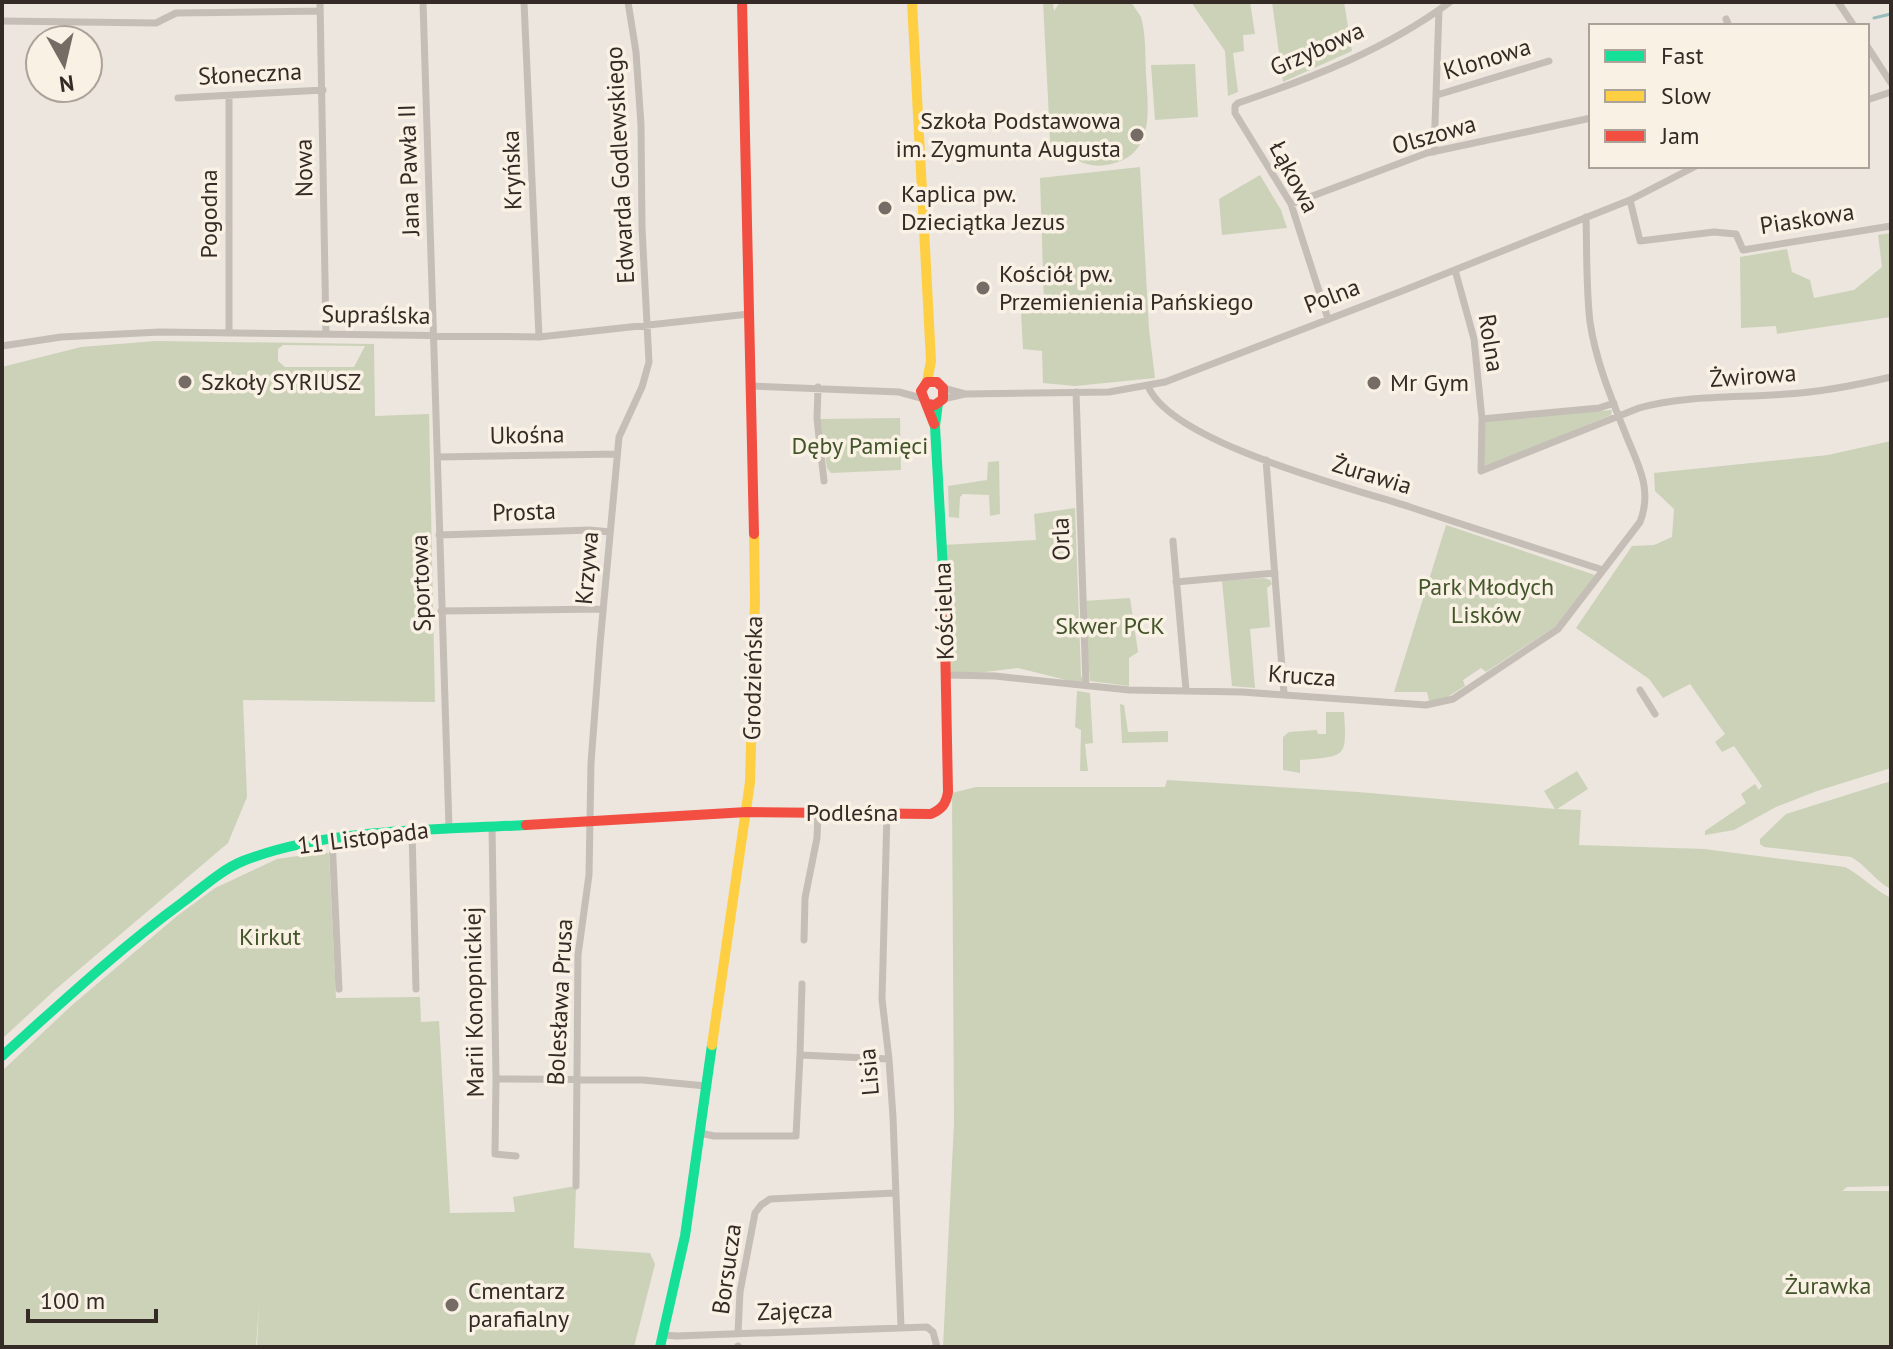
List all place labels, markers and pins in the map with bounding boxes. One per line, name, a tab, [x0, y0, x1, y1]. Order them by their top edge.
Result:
place label: Szkoła Podstawowa im. Zygmunta Augusta	[896, 105, 1121, 164]
marker: Szkoła Podstawowa im. Zygmunta Augusta	[1128, 126, 1146, 144]
place label: Kaplica pw. Dzieciątka Jezus	[901, 178, 1065, 237]
marker: Kaplica pw. Dzieciątka Jezus	[876, 199, 894, 217]
place label: Kościół pw. Przemienienia Pańskiego	[999, 258, 1253, 317]
marker: Kościół pw. Przemienienia Pańskiego	[974, 279, 992, 297]
place label: Szkoły SYRIUSZ	[201, 366, 361, 397]
place label: Mr Gym	[1390, 367, 1469, 398]
marker: Szkoły SYRIUSZ	[176, 373, 194, 391]
marker: Mr Gym	[1365, 374, 1383, 392]
place label: Cmentarz parafialny	[468, 1275, 569, 1334]
marker: Cmentarz parafialny	[443, 1296, 461, 1314]

